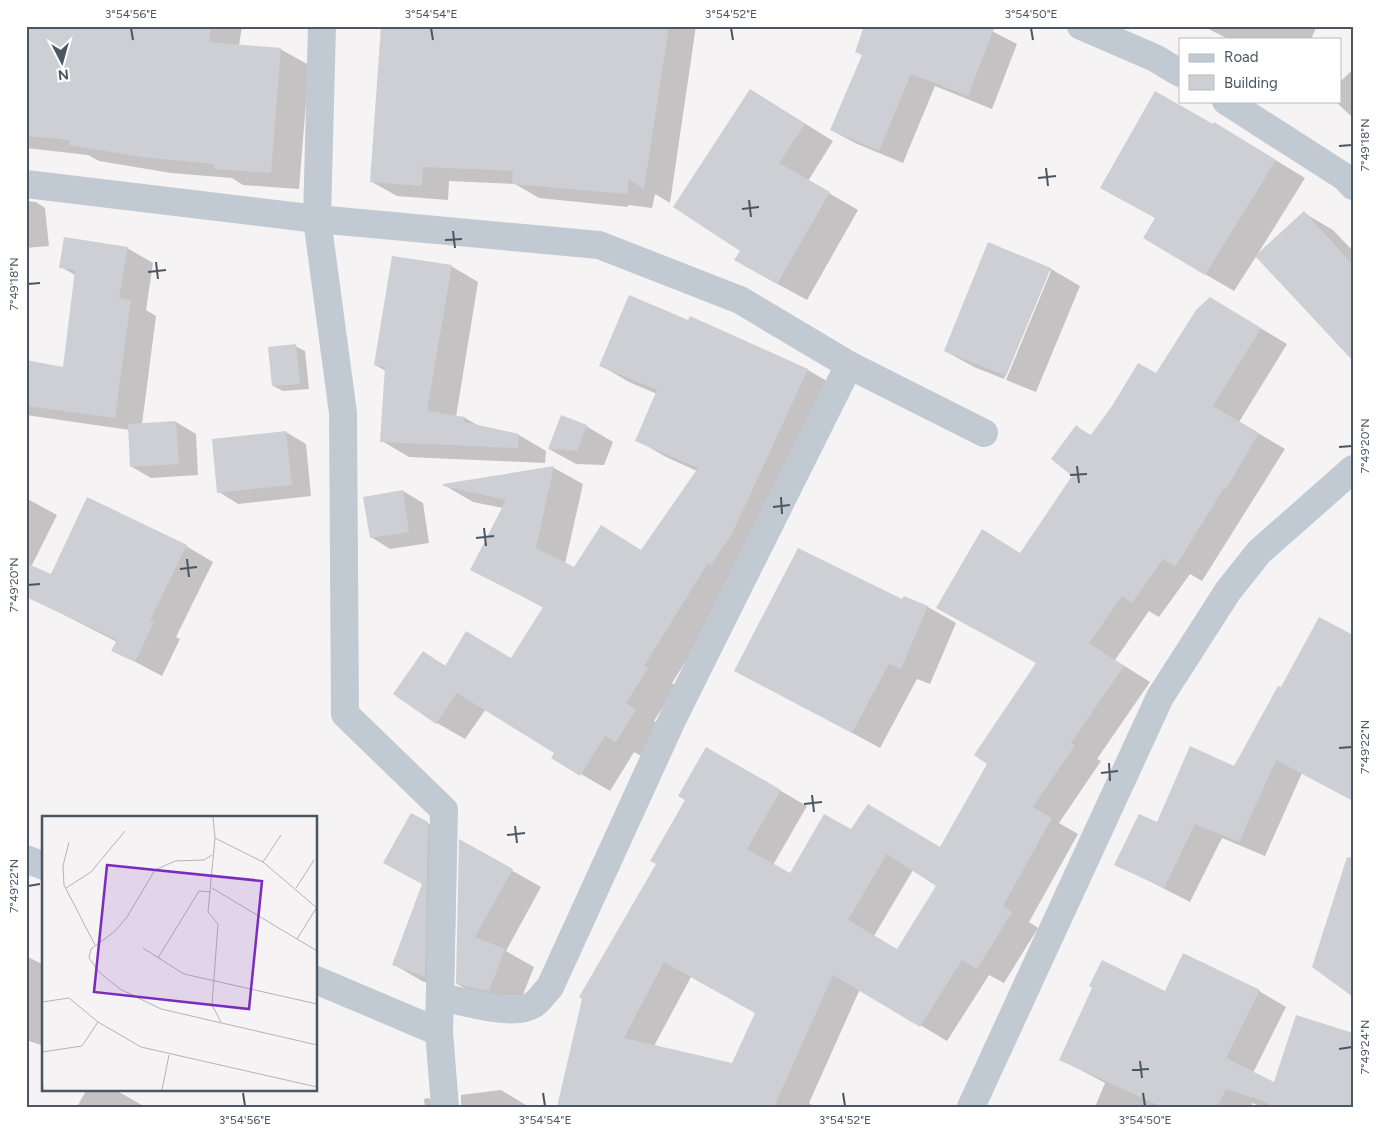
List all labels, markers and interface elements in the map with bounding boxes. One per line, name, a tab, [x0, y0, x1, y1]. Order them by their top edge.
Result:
text: 3°54'56"E	[105, 7, 157, 21]
text: 3°54'54"E	[404, 7, 458, 21]
text: 3°54'52"E	[705, 7, 757, 21]
text: 3°54'50"E	[1004, 7, 1058, 21]
north arrow	[38, 38, 88, 88]
legend	[1179, 38, 1342, 102]
text: Road	[1224, 48, 1259, 66]
text: N	[57, 65, 70, 83]
text: Building	[1224, 74, 1278, 92]
text: 7°49'18"N	[1358, 119, 1372, 171]
text: 7°49'18"N	[7, 258, 21, 310]
text: 7°49'20"N	[1358, 418, 1372, 474]
text: 7°49'20"N	[7, 557, 21, 613]
text: 7°49'22"N	[1358, 720, 1372, 774]
inset map	[42, 816, 318, 1090]
text: 7°49'22"N	[7, 859, 21, 913]
text: 7°49'24"N	[1358, 1020, 1372, 1074]
text: 3°54'56"E	[219, 1113, 271, 1127]
text: 3°54'54"E	[518, 1113, 572, 1127]
text: 3°54'52"E	[819, 1113, 871, 1127]
text: 3°54'50"E	[1118, 1113, 1172, 1127]

